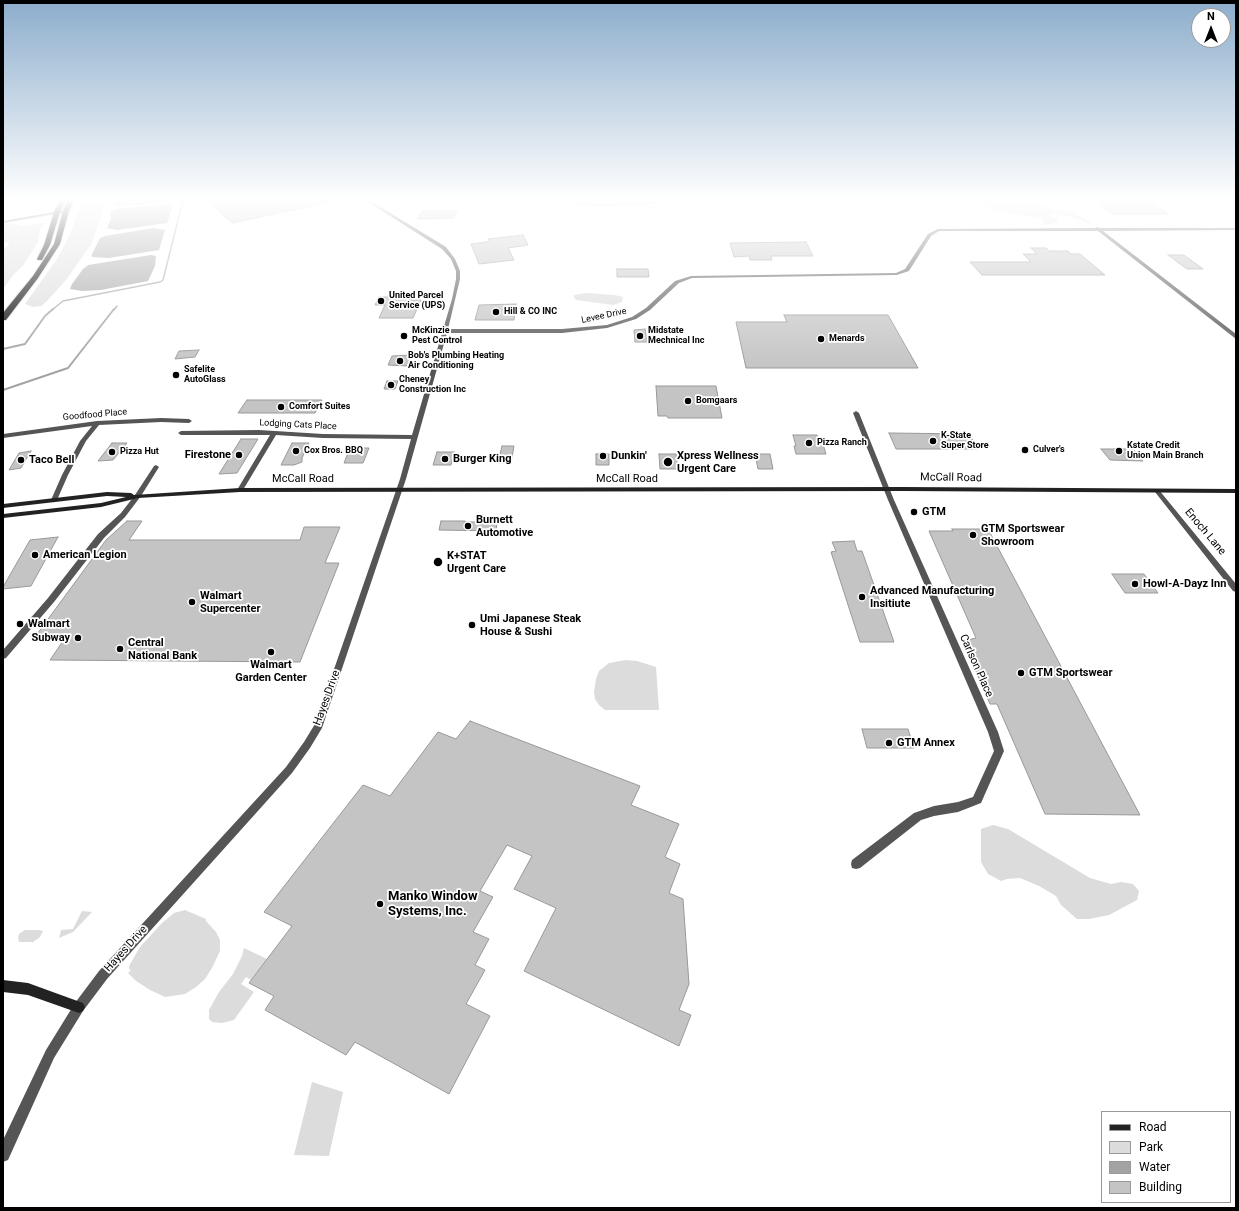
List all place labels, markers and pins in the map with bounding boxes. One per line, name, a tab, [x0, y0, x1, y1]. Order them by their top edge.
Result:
place label: United Parcel Service (UPS)	[389, 291, 445, 312]
marker: United Parcel Service (UPS)	[376, 296, 386, 306]
marker: Hill & CO INC	[491, 307, 501, 317]
place label: Hill & CO INC	[504, 307, 557, 317]
place label: McKinzie Pest Control	[412, 326, 462, 347]
place label: Midstate Mechnical Inc	[648, 326, 704, 347]
marker: McKinzie Pest Control	[399, 331, 409, 341]
marker: Midstate Mechnical Inc	[635, 331, 645, 341]
marker: Menards	[816, 334, 826, 344]
place label: Menards	[829, 334, 865, 344]
place label: Bob's Plumbing Heating Air Conditioning	[408, 351, 504, 372]
marker: Bob's Plumbing Heating Air Conditioning	[395, 356, 405, 366]
place label: Safelite AutoGlass	[184, 365, 226, 386]
marker: Safelite AutoGlass	[171, 370, 181, 380]
place label: Cheney Construction Inc	[399, 375, 466, 396]
marker: Cheney Construction Inc	[386, 380, 396, 390]
marker: Bomgaars	[683, 396, 693, 406]
place label: Bomgaars	[696, 396, 737, 406]
marker: Comfort Suites	[276, 402, 286, 412]
place label: Comfort Suites	[289, 402, 350, 412]
place label: K-State Super Store	[941, 431, 989, 452]
marker: K-State Super Store	[928, 436, 938, 446]
marker: Pizza Ranch	[804, 438, 814, 448]
place label: Pizza Ranch	[817, 438, 867, 448]
place label: Kstate Credit Union Main Branch	[1127, 441, 1204, 462]
marker: Culver's	[1020, 445, 1030, 455]
place label: Culver's	[1033, 445, 1065, 455]
marker: Cox Bros. BBQ	[291, 446, 301, 456]
place label: Cox Bros. BBQ	[304, 446, 363, 456]
marker: Kstate Credit Union Main Branch	[1114, 446, 1124, 456]
marker: Pizza Hut	[107, 447, 117, 457]
place label: Pizza Hut	[120, 447, 159, 457]
place label: Firestone	[185, 448, 231, 462]
place label: Dunkin'	[611, 449, 647, 463]
place label: Xpress Wellness Urgent Care	[677, 449, 759, 475]
marker: Firestone	[234, 450, 244, 460]
marker: Dunkin'	[598, 451, 608, 461]
place label: Burger King	[453, 452, 511, 466]
place label: Taco Bell	[29, 453, 74, 467]
marker: Burger King	[440, 454, 450, 464]
marker: Taco Bell	[16, 455, 26, 465]
marker: Xpress Wellness Urgent Care	[662, 456, 674, 468]
place label: GTM	[922, 505, 946, 519]
marker: GTM	[909, 507, 919, 517]
place label: Burnett Automotive	[476, 513, 533, 539]
marker: Burnett Automotive	[463, 521, 473, 531]
place label: GTM Sportswear Showroom	[981, 522, 1064, 548]
marker: GTM Sportswear Showroom	[968, 530, 978, 540]
place label: American Legion	[43, 548, 127, 562]
place label: K+STAT Urgent Care	[447, 549, 506, 575]
marker: American Legion	[30, 550, 40, 560]
marker: K+STAT Urgent Care	[432, 556, 444, 568]
place label: Howl-A-Dayz Inn	[1143, 577, 1226, 591]
marker: Howl-A-Dayz Inn	[1130, 579, 1140, 589]
place label: Advanced Manufacturing Insitiute	[870, 584, 994, 610]
place label: Walmart Supercenter	[200, 589, 261, 615]
marker: Advanced Manufacturing Insitiute	[857, 592, 867, 602]
marker: Walmart Supercenter	[187, 597, 197, 607]
place label: Umi Japanese Steak House & Sushi	[480, 612, 581, 638]
place label: Walmart	[28, 617, 70, 631]
marker: Walmart	[15, 619, 25, 629]
marker: Umi Japanese Steak House & Sushi	[467, 620, 477, 630]
place label: Subway	[31, 631, 70, 645]
marker: Subway	[73, 633, 83, 643]
place label: Central National Bank	[128, 636, 197, 662]
marker: Central National Bank	[115, 644, 125, 654]
marker: Walmart Garden Center	[266, 647, 276, 657]
place label: Walmart Garden Center	[235, 658, 307, 684]
place label: GTM Sportswear	[1029, 666, 1112, 680]
marker: GTM Sportswear	[1016, 668, 1026, 678]
place label: GTM Annex	[897, 736, 955, 750]
marker: GTM Annex	[884, 738, 894, 748]
place label: Manko Window Systems, Inc.	[388, 889, 477, 920]
marker: Manko Window Systems, Inc.	[375, 899, 385, 909]

